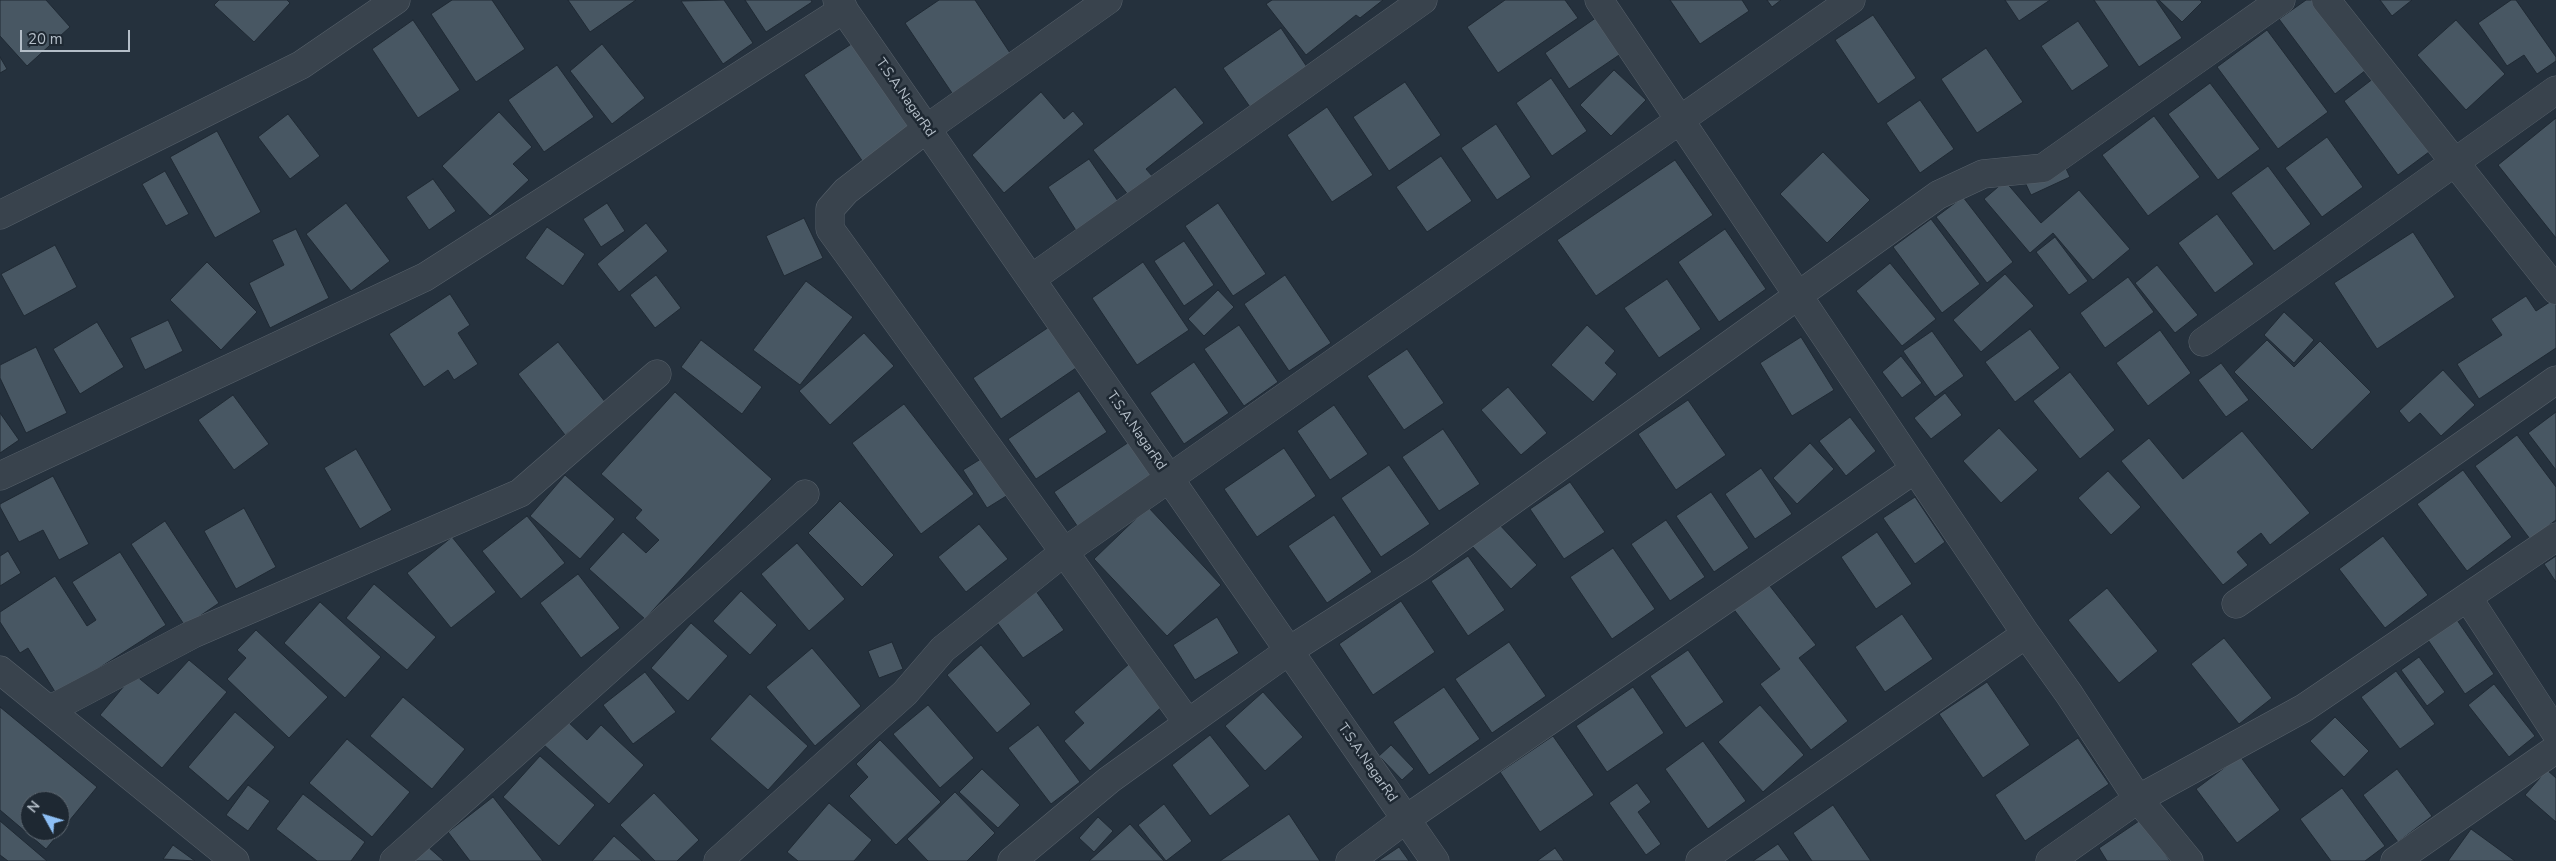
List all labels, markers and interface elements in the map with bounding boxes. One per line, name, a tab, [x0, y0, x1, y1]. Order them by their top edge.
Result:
scale bar	[22, 20, 132, 52]
text: 20 m	[28, 29, 63, 49]
street label: T.S.A.NagarRd	[872, 55, 938, 141]
street label: T.S.A.NagarRd	[1103, 388, 1169, 474]
street label: T.S.A.NagarRd	[1334, 720, 1400, 806]
north arrow	[20, 791, 70, 841]
text: N	[23, 797, 44, 817]

